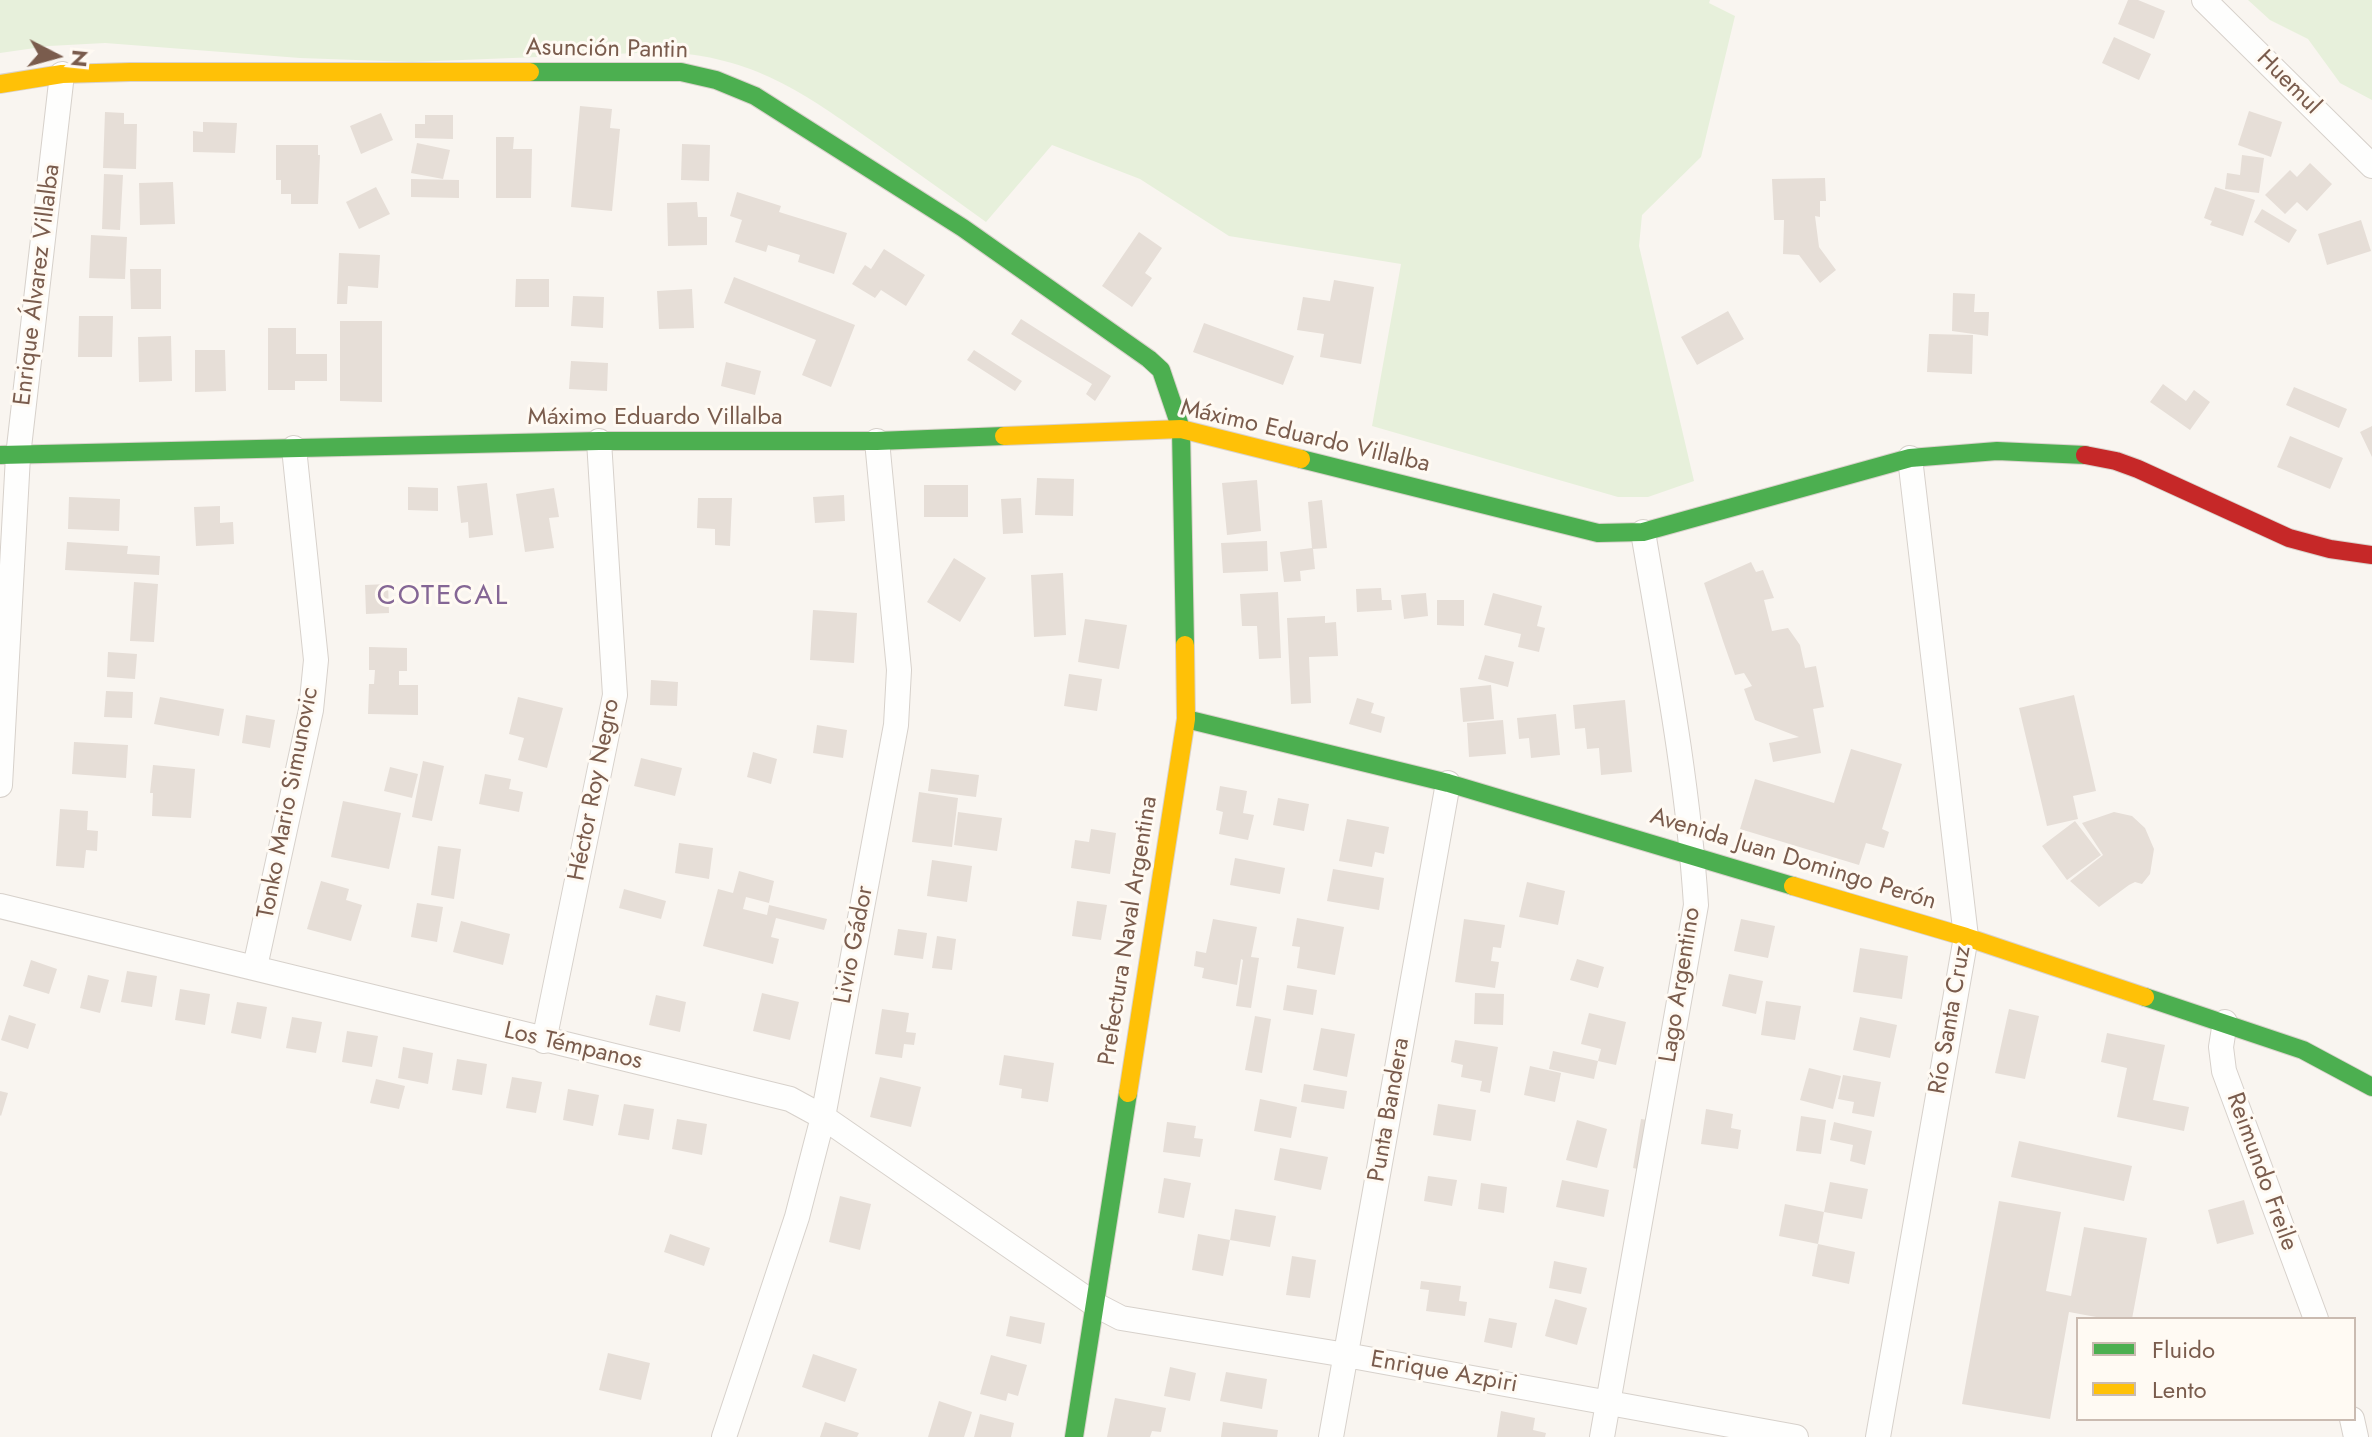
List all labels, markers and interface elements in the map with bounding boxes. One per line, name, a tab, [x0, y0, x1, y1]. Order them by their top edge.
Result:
north arrow	[16, 16, 96, 96]
street label: Asunción Pantin	[526, 34, 688, 66]
street label: Huemul	[2250, 45, 2326, 121]
text: N	[63, 48, 97, 69]
street label: Enrique Álvarez Villalba	[9, 163, 67, 407]
street label: Máximo Eduardo Villalba	[1177, 394, 1433, 480]
street label: Máximo Eduardo Villalba	[527, 404, 783, 432]
district label: COTECAL	[377, 580, 509, 614]
street label: Tonko Mario Simunovic	[252, 685, 326, 921]
street label: Héctor Roy Negro	[563, 697, 627, 883]
street label: Prefectura Naval Argentina	[1093, 794, 1165, 1068]
street label: Avenida Juan Domingo Perón	[1647, 803, 1939, 917]
street label: Livio Gádor	[829, 884, 881, 1006]
street label: Lago Argentino	[1655, 906, 1707, 1064]
street label: Río Santa Cruz	[1924, 944, 1978, 1096]
street label: Los Témpanos	[501, 1017, 645, 1077]
street label: Punta Bandera	[1363, 1036, 1417, 1184]
street label: Reimundo Freile	[2219, 1089, 2303, 1255]
legend	[2076, 1317, 2356, 1421]
text: Fluido	[2152, 1332, 2215, 1367]
street label: Enrique Azpiri	[1368, 1346, 1520, 1400]
text: Lento	[2152, 1372, 2207, 1407]

